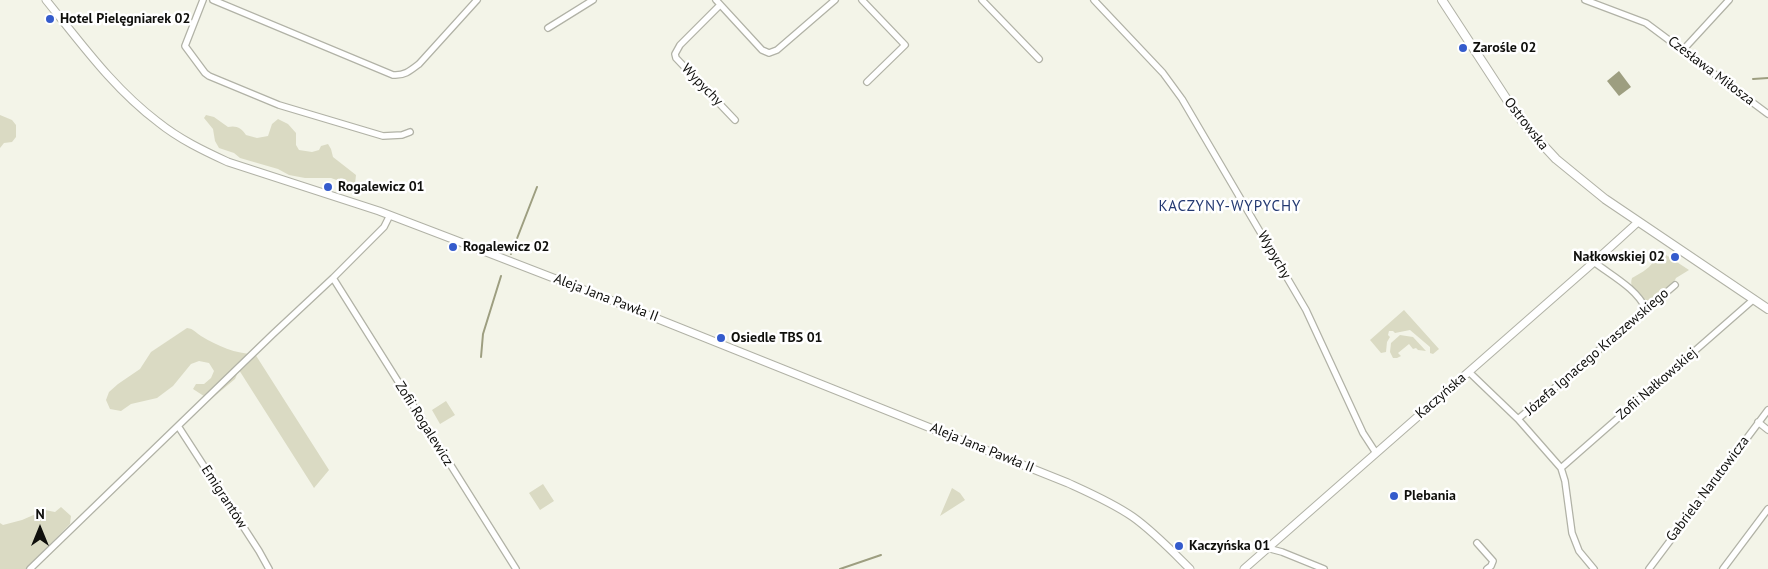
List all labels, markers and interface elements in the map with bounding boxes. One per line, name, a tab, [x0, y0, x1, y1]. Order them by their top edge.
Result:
place label: Hotel Pielęgniarek 02	[60, 11, 190, 27]
marker: Hotel Pielęgniarek 02	[44, 13, 56, 25]
street label: Czesława Miłosza	[1664, 33, 1758, 109]
place label: Zarośle 02	[1473, 40, 1536, 56]
marker: Zarośle 02	[1457, 42, 1469, 54]
street label: Wypychy	[678, 60, 726, 110]
street label: Ostrowska	[1500, 94, 1552, 154]
place label: Rogalewicz 01	[338, 179, 425, 195]
marker: Rogalewicz 01	[322, 181, 334, 193]
district label: KACZYNY-WYPYCHY	[1157, 198, 1303, 216]
street label: Wypychy	[1254, 228, 1294, 282]
place label: Rogalewicz 02	[463, 239, 550, 255]
marker: Rogalewicz 02	[447, 241, 459, 253]
place label: Nałkowskiej 02	[1573, 249, 1665, 265]
marker: Nałkowskiej 02	[1669, 251, 1681, 263]
street label: Aleja Jana Pawła II	[551, 270, 661, 326]
street label: Józefa Ignacego Kraszewskiego	[1522, 285, 1672, 419]
place label: Osiedle TBS 01	[731, 330, 823, 346]
marker: Osiedle TBS 01	[715, 332, 727, 344]
street label: Zofii Nałkowskiej	[1613, 344, 1701, 424]
street label: Kaczyńska	[1412, 370, 1470, 422]
street label: Zofii Rogalewicz	[391, 379, 457, 469]
street label: Aleja Jana Pawła II	[928, 419, 1036, 477]
street label: Gabriela Narutowicza	[1663, 433, 1753, 545]
street label: Emigrantów	[197, 462, 251, 532]
place label: Plebania	[1404, 488, 1456, 504]
marker: Plebania	[1388, 490, 1400, 502]
north arrow	[15, 504, 65, 554]
text: N	[35, 505, 45, 523]
place label: Kaczyńska 01	[1189, 538, 1270, 554]
marker: Kaczyńska 01	[1173, 540, 1185, 552]

